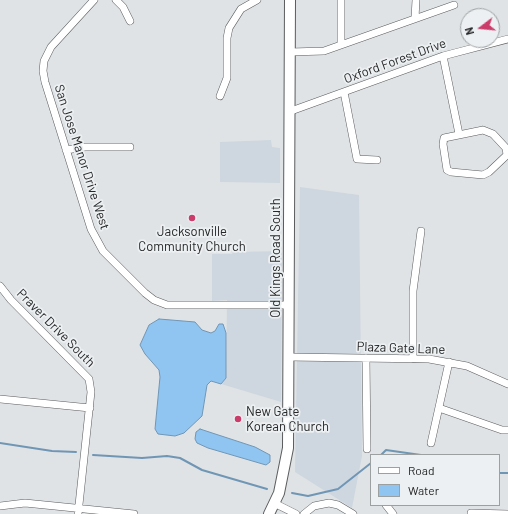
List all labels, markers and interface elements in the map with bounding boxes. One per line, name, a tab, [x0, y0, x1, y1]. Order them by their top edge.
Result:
north arrow	[460, 8, 500, 48]
text: N	[462, 26, 476, 36]
street label: Oxford Forest Drive	[342, 35, 448, 87]
street label: San Jose Manor Drive West	[51, 83, 113, 231]
street label: Old Kings Road South	[268, 198, 284, 318]
marker: Jacksonville Community Church	[187, 213, 197, 223]
place label: Jacksonville Community Church	[138, 224, 246, 255]
street label: Praver Drive South	[14, 286, 98, 370]
street label: Plaza Gate Lane	[356, 339, 446, 357]
place label: New Gate Korean Church	[246, 404, 329, 435]
marker: New Gate Korean Church	[233, 414, 243, 424]
legend	[370, 454, 500, 506]
text: Road	[408, 463, 435, 477]
text: Water	[408, 483, 439, 497]

